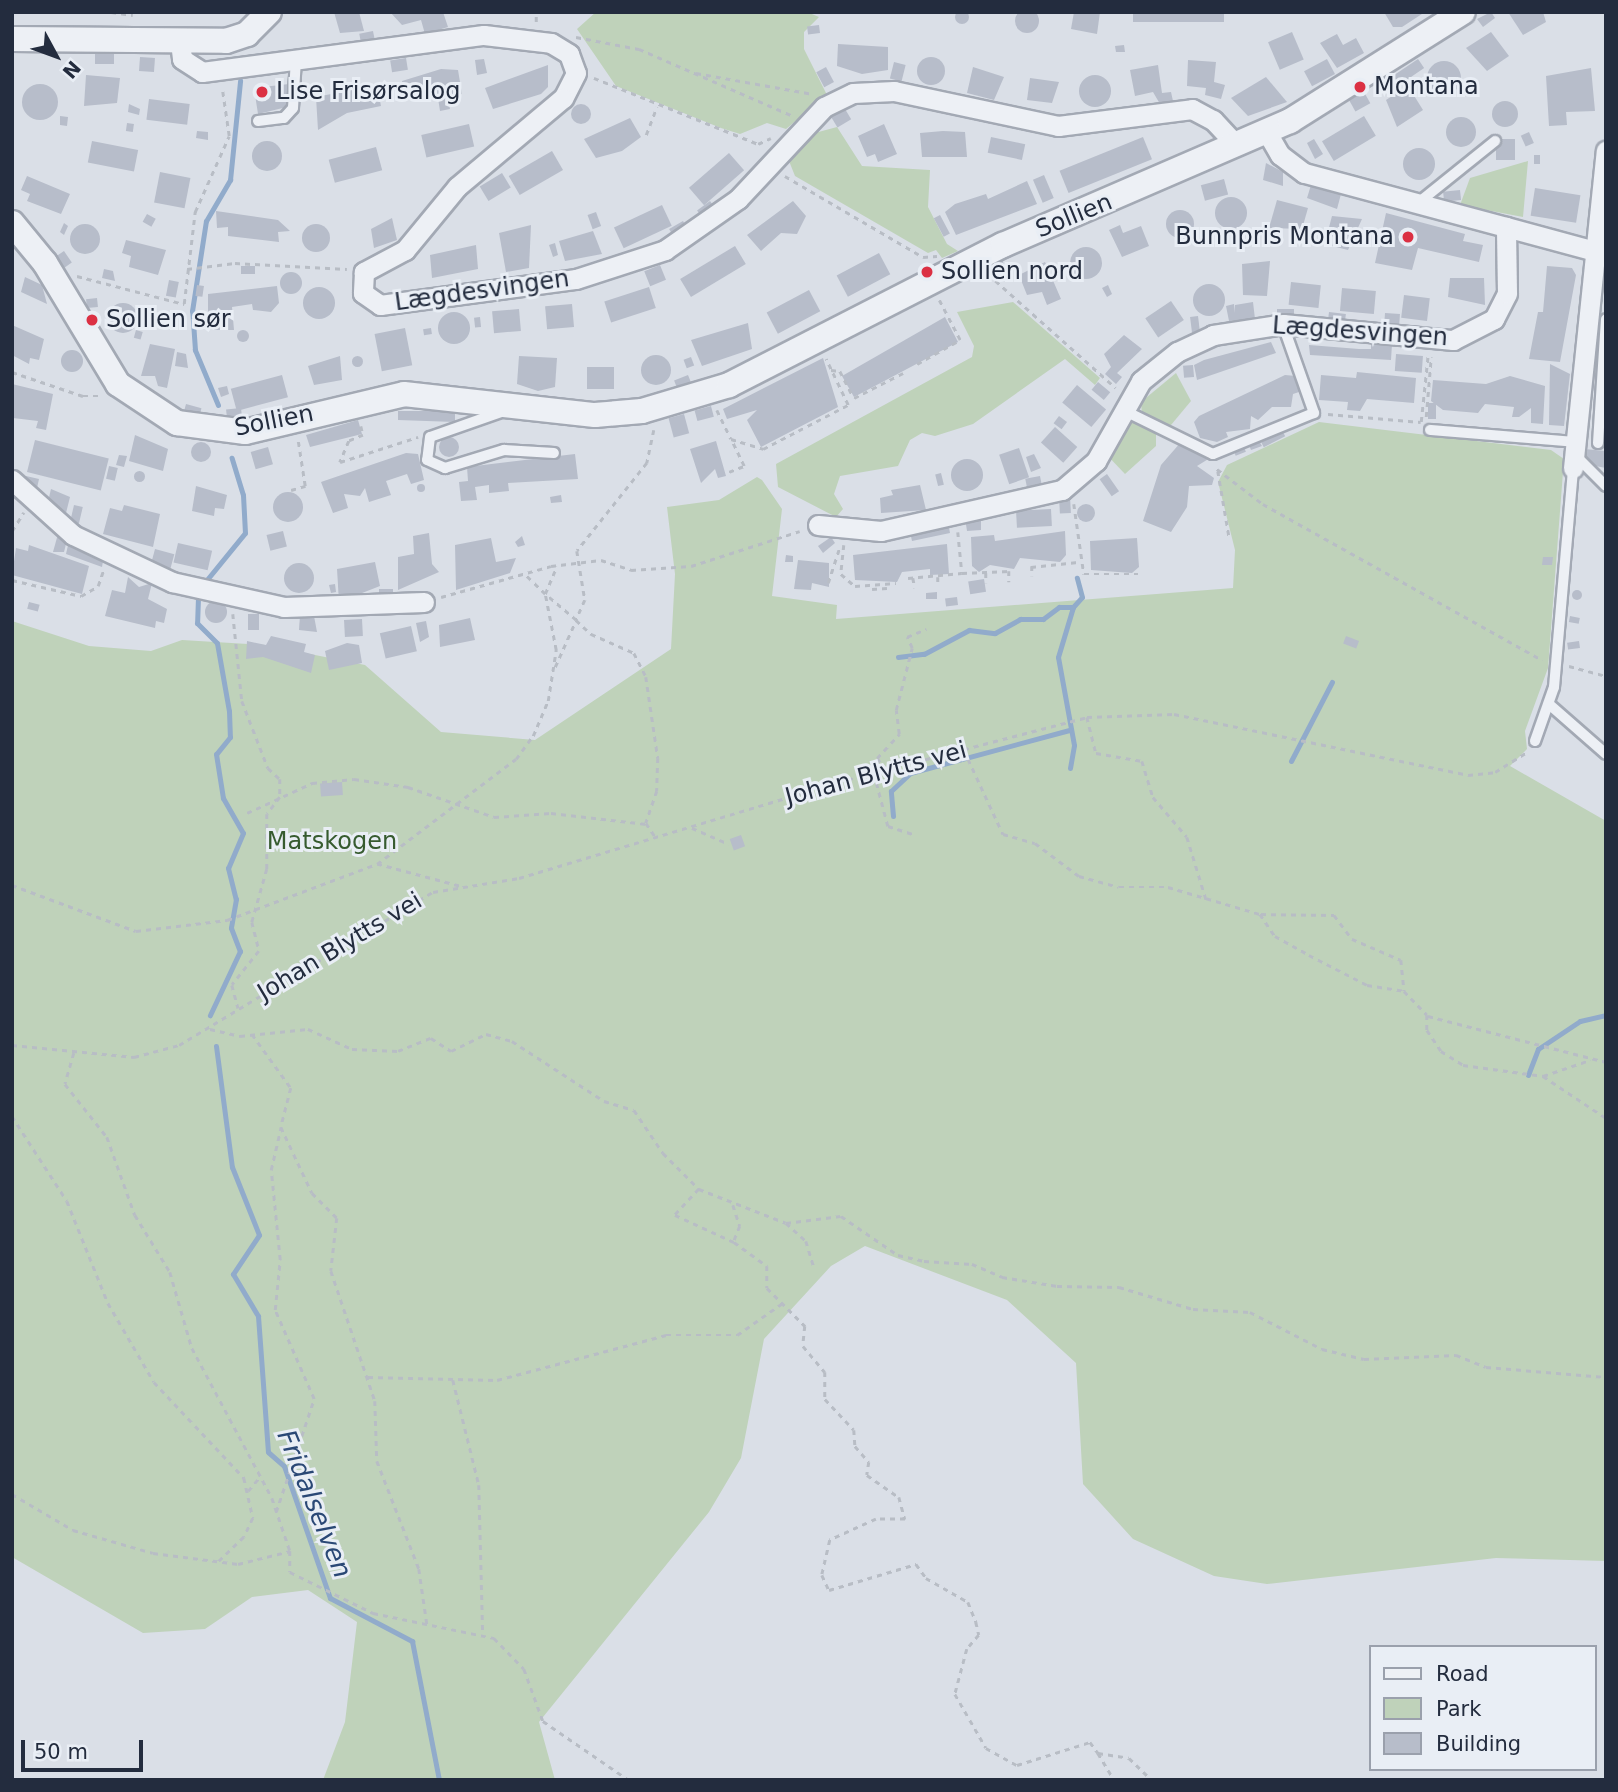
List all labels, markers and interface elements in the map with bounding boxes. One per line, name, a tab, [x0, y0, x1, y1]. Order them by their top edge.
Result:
north arrow	[21, 21, 91, 91]
text: N	[58, 57, 85, 83]
place label: Montana	[1374, 73, 1479, 101]
place label: Lise Frisørsalog	[276, 78, 460, 106]
marker: Montana	[1352, 79, 1368, 95]
marker: Lise Frisørsalog	[254, 84, 270, 100]
street label: Sollien	[1032, 188, 1116, 244]
place label: Bunnpris Montana	[1175, 223, 1394, 251]
marker: Bunnpris Montana	[1400, 229, 1416, 245]
place label: Sollien nord	[941, 258, 1083, 286]
street label: Lægdesvingen	[393, 264, 571, 318]
marker: Sollien nord	[919, 264, 935, 280]
place label: Sollien sør	[106, 306, 231, 334]
street label: Lægdesvingen	[1271, 311, 1449, 353]
marker: Sollien sør	[84, 312, 100, 328]
street label: Sollien	[232, 399, 316, 443]
street label: Johan Blytts vei	[782, 736, 970, 812]
park label: Matskogen	[267, 828, 397, 856]
street label: Johan Blytts vei	[253, 887, 427, 1007]
water label: Fridalselven	[270, 1425, 358, 1583]
legend	[1370, 1645, 1597, 1771]
text: Road	[1436, 1662, 1489, 1686]
text: Park	[1436, 1697, 1481, 1721]
scale bar	[24, 1726, 147, 1770]
text: Building	[1436, 1732, 1521, 1756]
text: 50 m	[34, 1740, 88, 1764]

